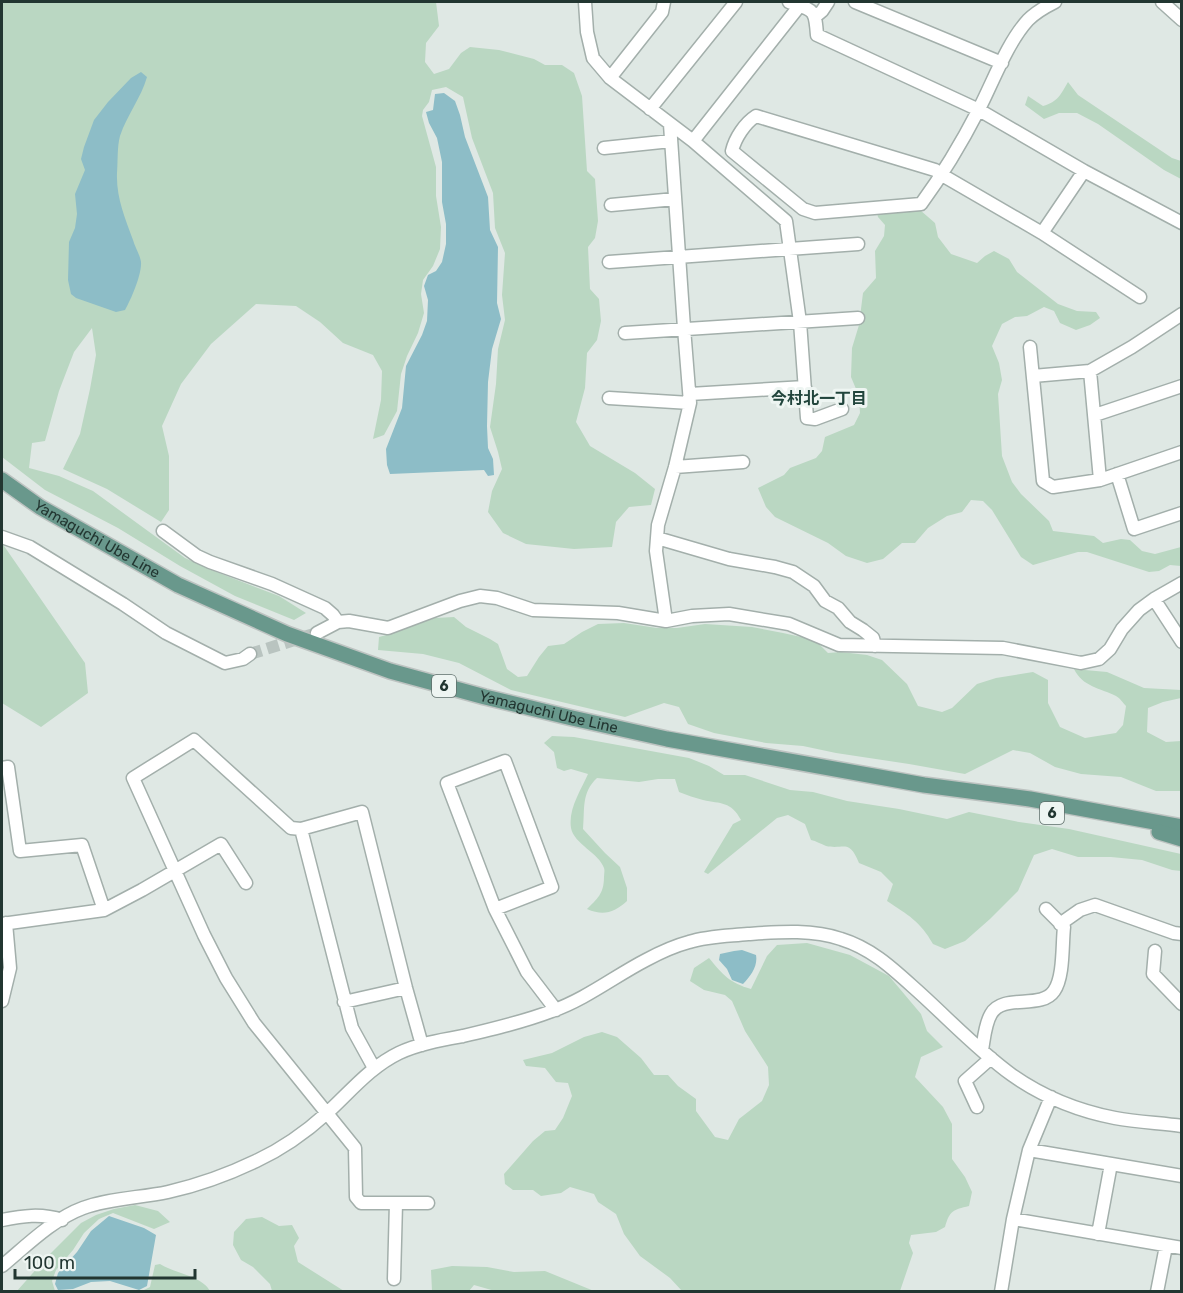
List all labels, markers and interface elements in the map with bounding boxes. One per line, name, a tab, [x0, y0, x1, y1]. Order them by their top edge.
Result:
district label: 今村北一丁目	[771, 389, 867, 408]
street label: Yamaguchi Ube Line	[30, 496, 163, 582]
road number: 6	[432, 675, 456, 697]
street label: Yamaguchi Ube Line	[477, 687, 620, 737]
road number: 6	[1040, 802, 1064, 824]
scale bar	[15, 1242, 195, 1280]
text: 100 m	[24, 1252, 75, 1274]

